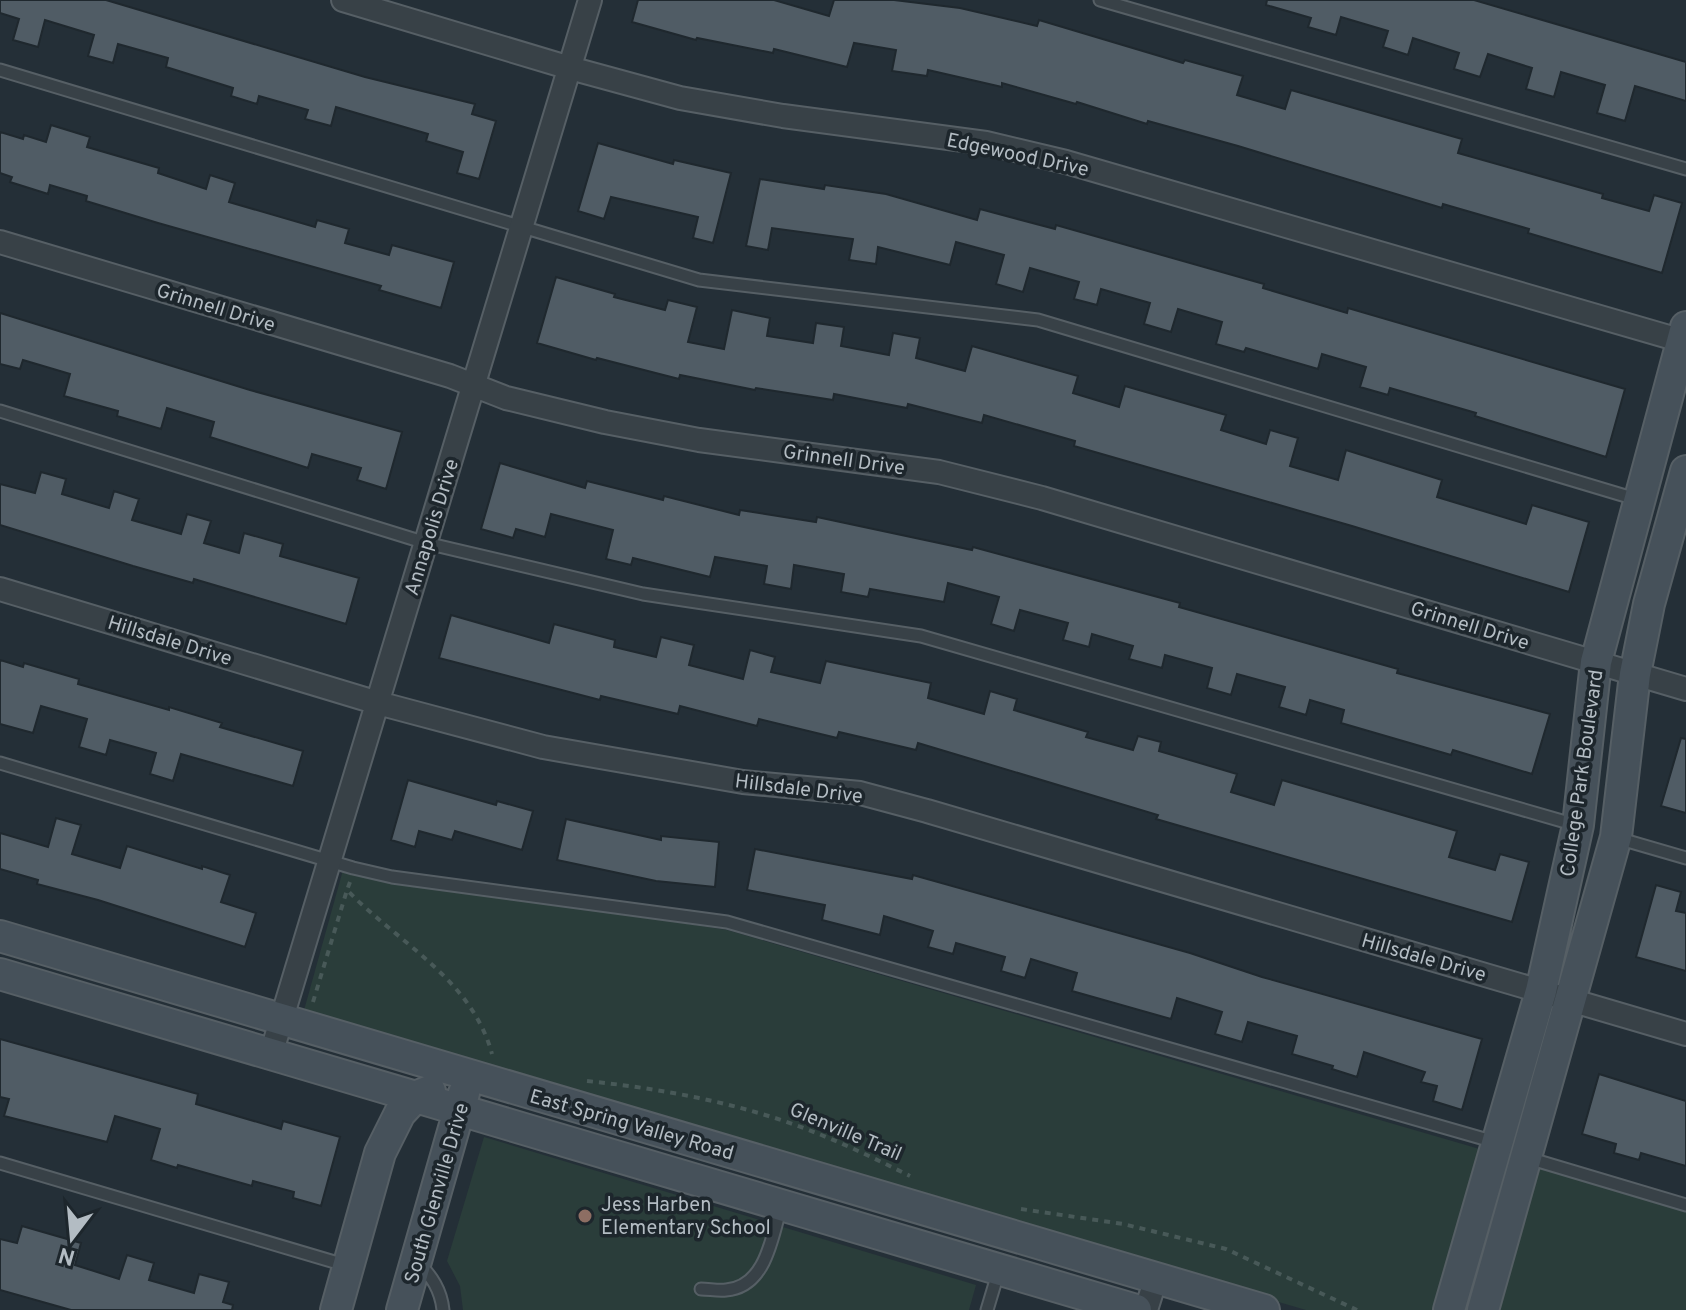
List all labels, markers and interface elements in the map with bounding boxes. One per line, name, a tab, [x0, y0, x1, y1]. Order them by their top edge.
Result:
street label: Edgewood Drive	[944, 128, 1091, 184]
street label: Grinnell Drive	[153, 279, 278, 339]
street label: Grinnell Drive	[781, 440, 906, 482]
street label: Annapolis Drive	[400, 456, 466, 599]
street label: Grinnell Drive	[1407, 597, 1532, 657]
street label: Hillsdale Drive	[104, 611, 235, 673]
street label: College Park Boulevard	[1556, 668, 1610, 879]
street label: Hillsdale Drive	[733, 769, 864, 811]
street label: Hillsdale Drive	[1358, 929, 1489, 989]
street label: East Spring Valley Road	[526, 1084, 736, 1168]
street label: Glenville Trail	[785, 1097, 905, 1168]
street label: South Glenville Drive	[400, 1100, 476, 1287]
place label: Jess Harben Elementary School	[601, 1193, 771, 1242]
north arrow	[32, 1198, 112, 1278]
marker: Jess Harben Elementary School	[576, 1207, 594, 1225]
text: N	[56, 1240, 78, 1270]

